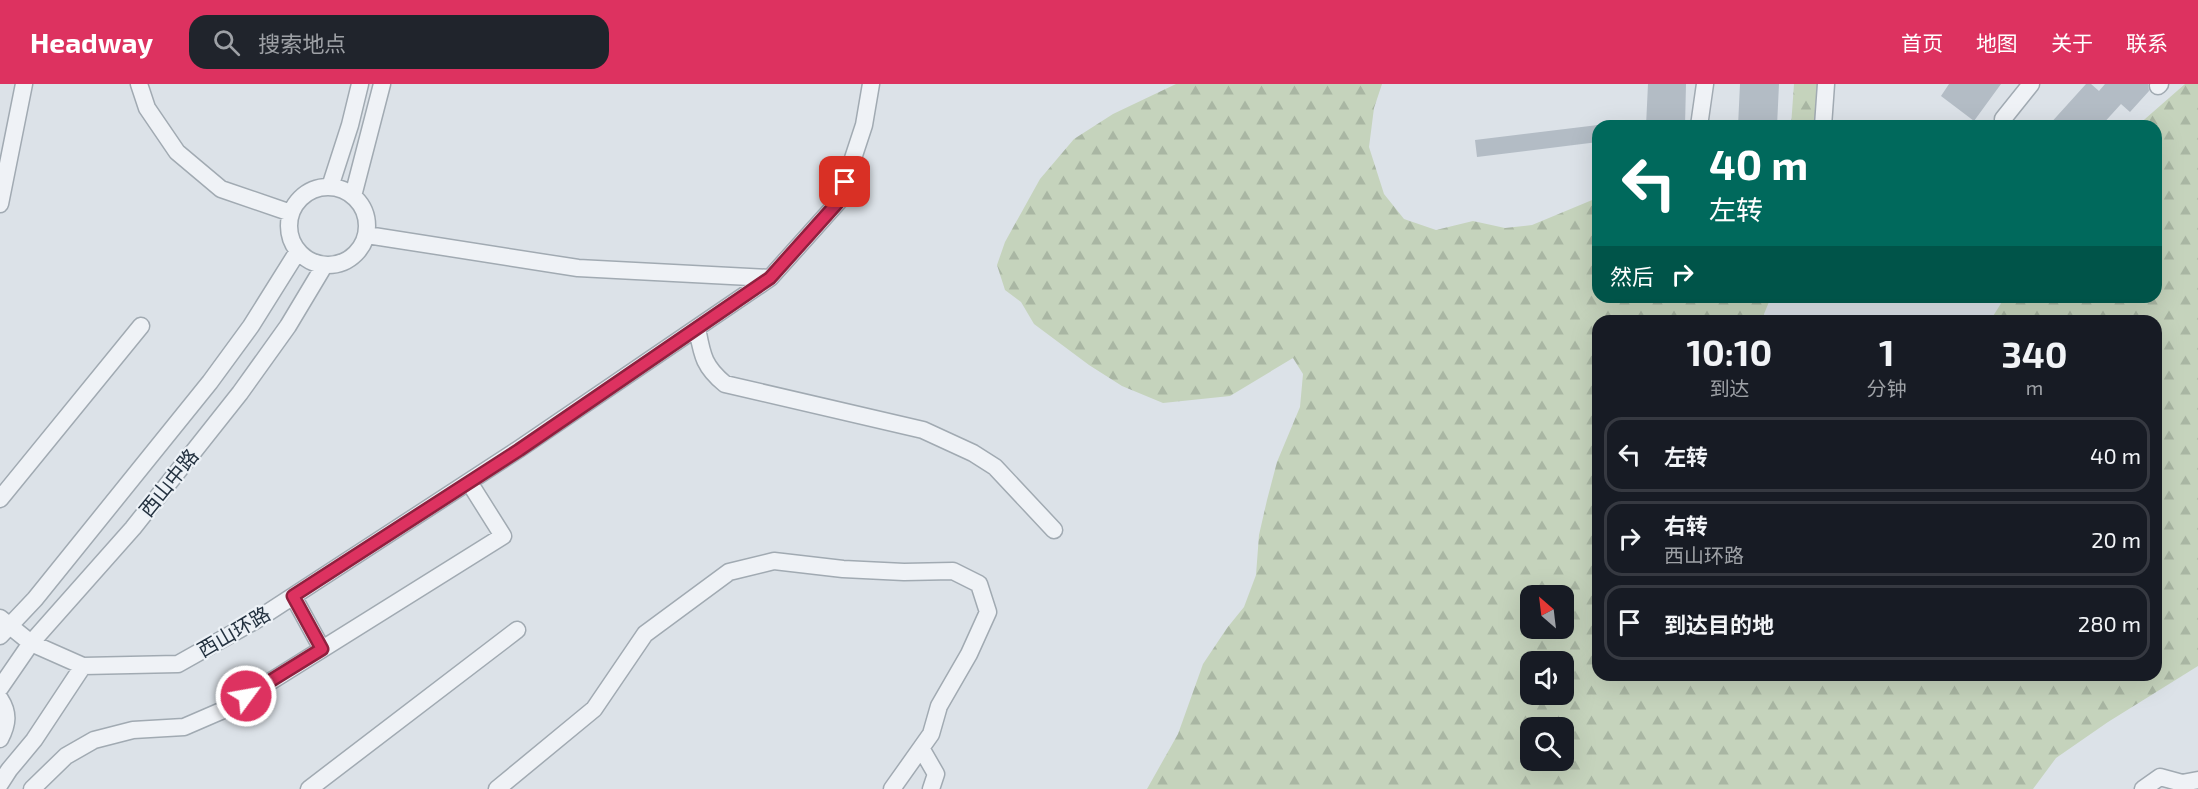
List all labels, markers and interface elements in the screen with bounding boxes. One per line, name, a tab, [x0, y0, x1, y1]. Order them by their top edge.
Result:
search box	[189, 15, 609, 69]
text: Headway	[30, 25, 153, 59]
icon: search	[210, 26, 243, 59]
text: 搜索地点	[258, 30, 346, 56]
text: 首页	[1901, 30, 1943, 55]
text: 地图	[1976, 30, 2018, 55]
text: 关于	[2051, 30, 2093, 55]
text: 联系	[2126, 30, 2168, 55]
text: 40 m	[1709, 138, 1808, 188]
icon: left	[1610, 144, 1688, 222]
pin	[819, 156, 870, 207]
icon: arrive	[828, 165, 861, 198]
text: 左转	[1709, 193, 1763, 225]
icon: right	[1666, 258, 1699, 291]
text: 然后	[1610, 263, 1654, 289]
text: 10:10	[1687, 330, 1772, 373]
text: 1	[1879, 330, 1895, 373]
text: 340	[2001, 332, 2067, 375]
text: m	[2026, 375, 2043, 399]
text: 到达	[1709, 376, 1749, 400]
text: 分钟	[1867, 376, 1907, 400]
icon: left	[1613, 438, 1646, 471]
text: 40 m	[2090, 442, 2141, 468]
text: 左转	[1664, 443, 1708, 469]
street label: 西山中路	[134, 444, 203, 521]
text: 右转	[1664, 512, 1708, 538]
icon: right	[1613, 522, 1646, 555]
text: 20 m	[2091, 526, 2141, 552]
text: 西山环路	[1664, 543, 1744, 567]
north arrow	[1520, 585, 1574, 639]
map controls	[1520, 585, 1574, 771]
street label: 西山环路	[193, 601, 274, 662]
icon: arrive	[1613, 606, 1646, 639]
text: 280 m	[2078, 610, 2141, 636]
text: 到达目的地	[1664, 611, 1774, 637]
button: sound	[1520, 651, 1574, 705]
position arrow	[214, 664, 278, 728]
button: search	[1520, 717, 1574, 771]

